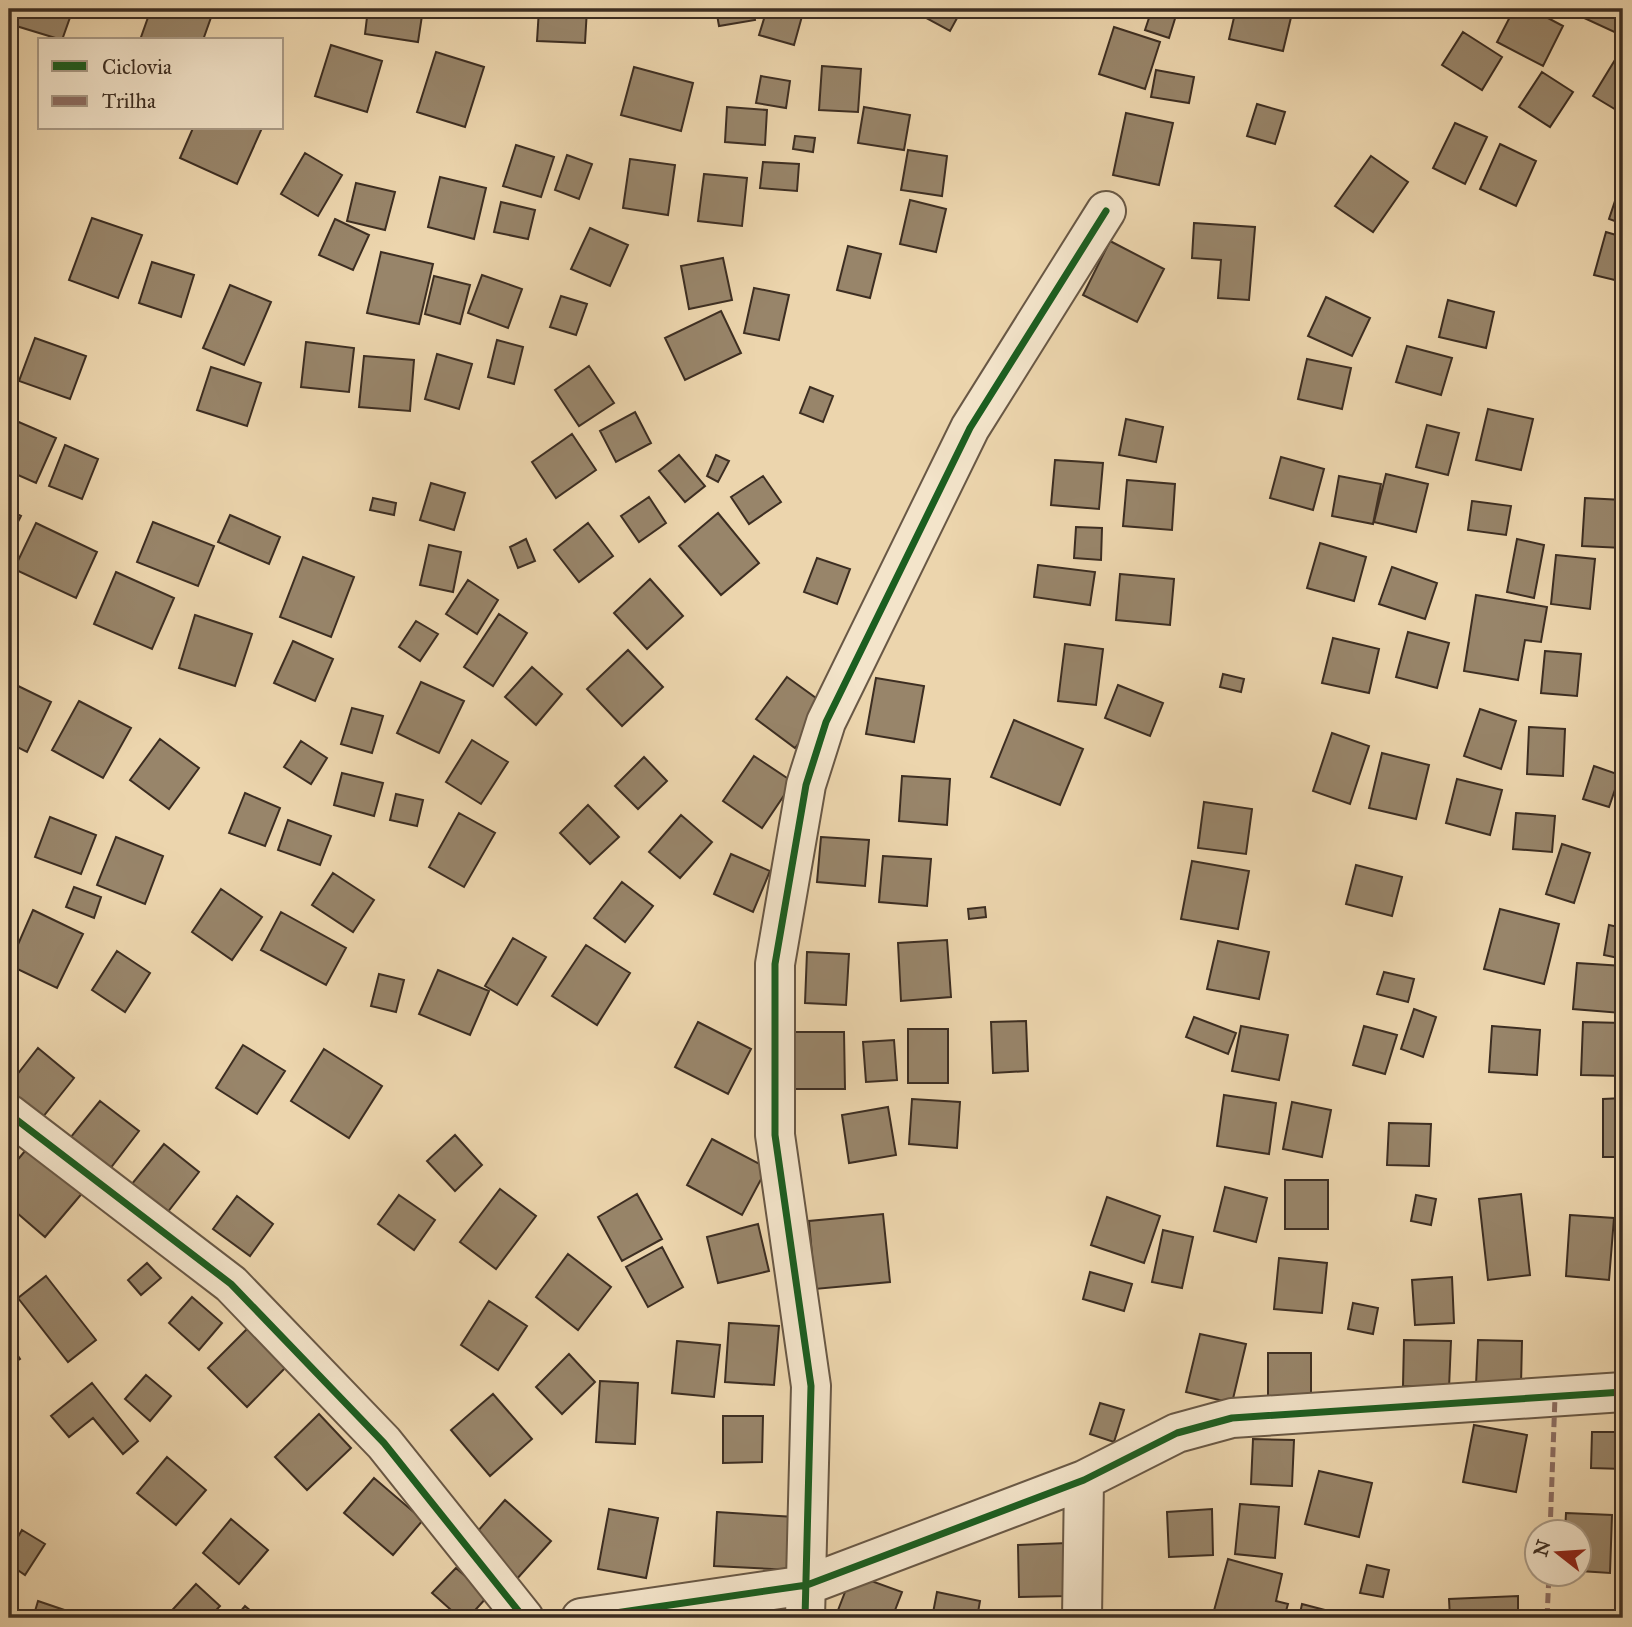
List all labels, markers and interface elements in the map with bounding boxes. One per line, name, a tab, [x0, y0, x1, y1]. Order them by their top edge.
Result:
legend	[38, 38, 284, 130]
text: Ciclovia	[102, 54, 172, 80]
text: Trilha	[102, 88, 156, 114]
north arrow	[1524, 1518, 1594, 1588]
text: N	[1529, 1537, 1556, 1559]

